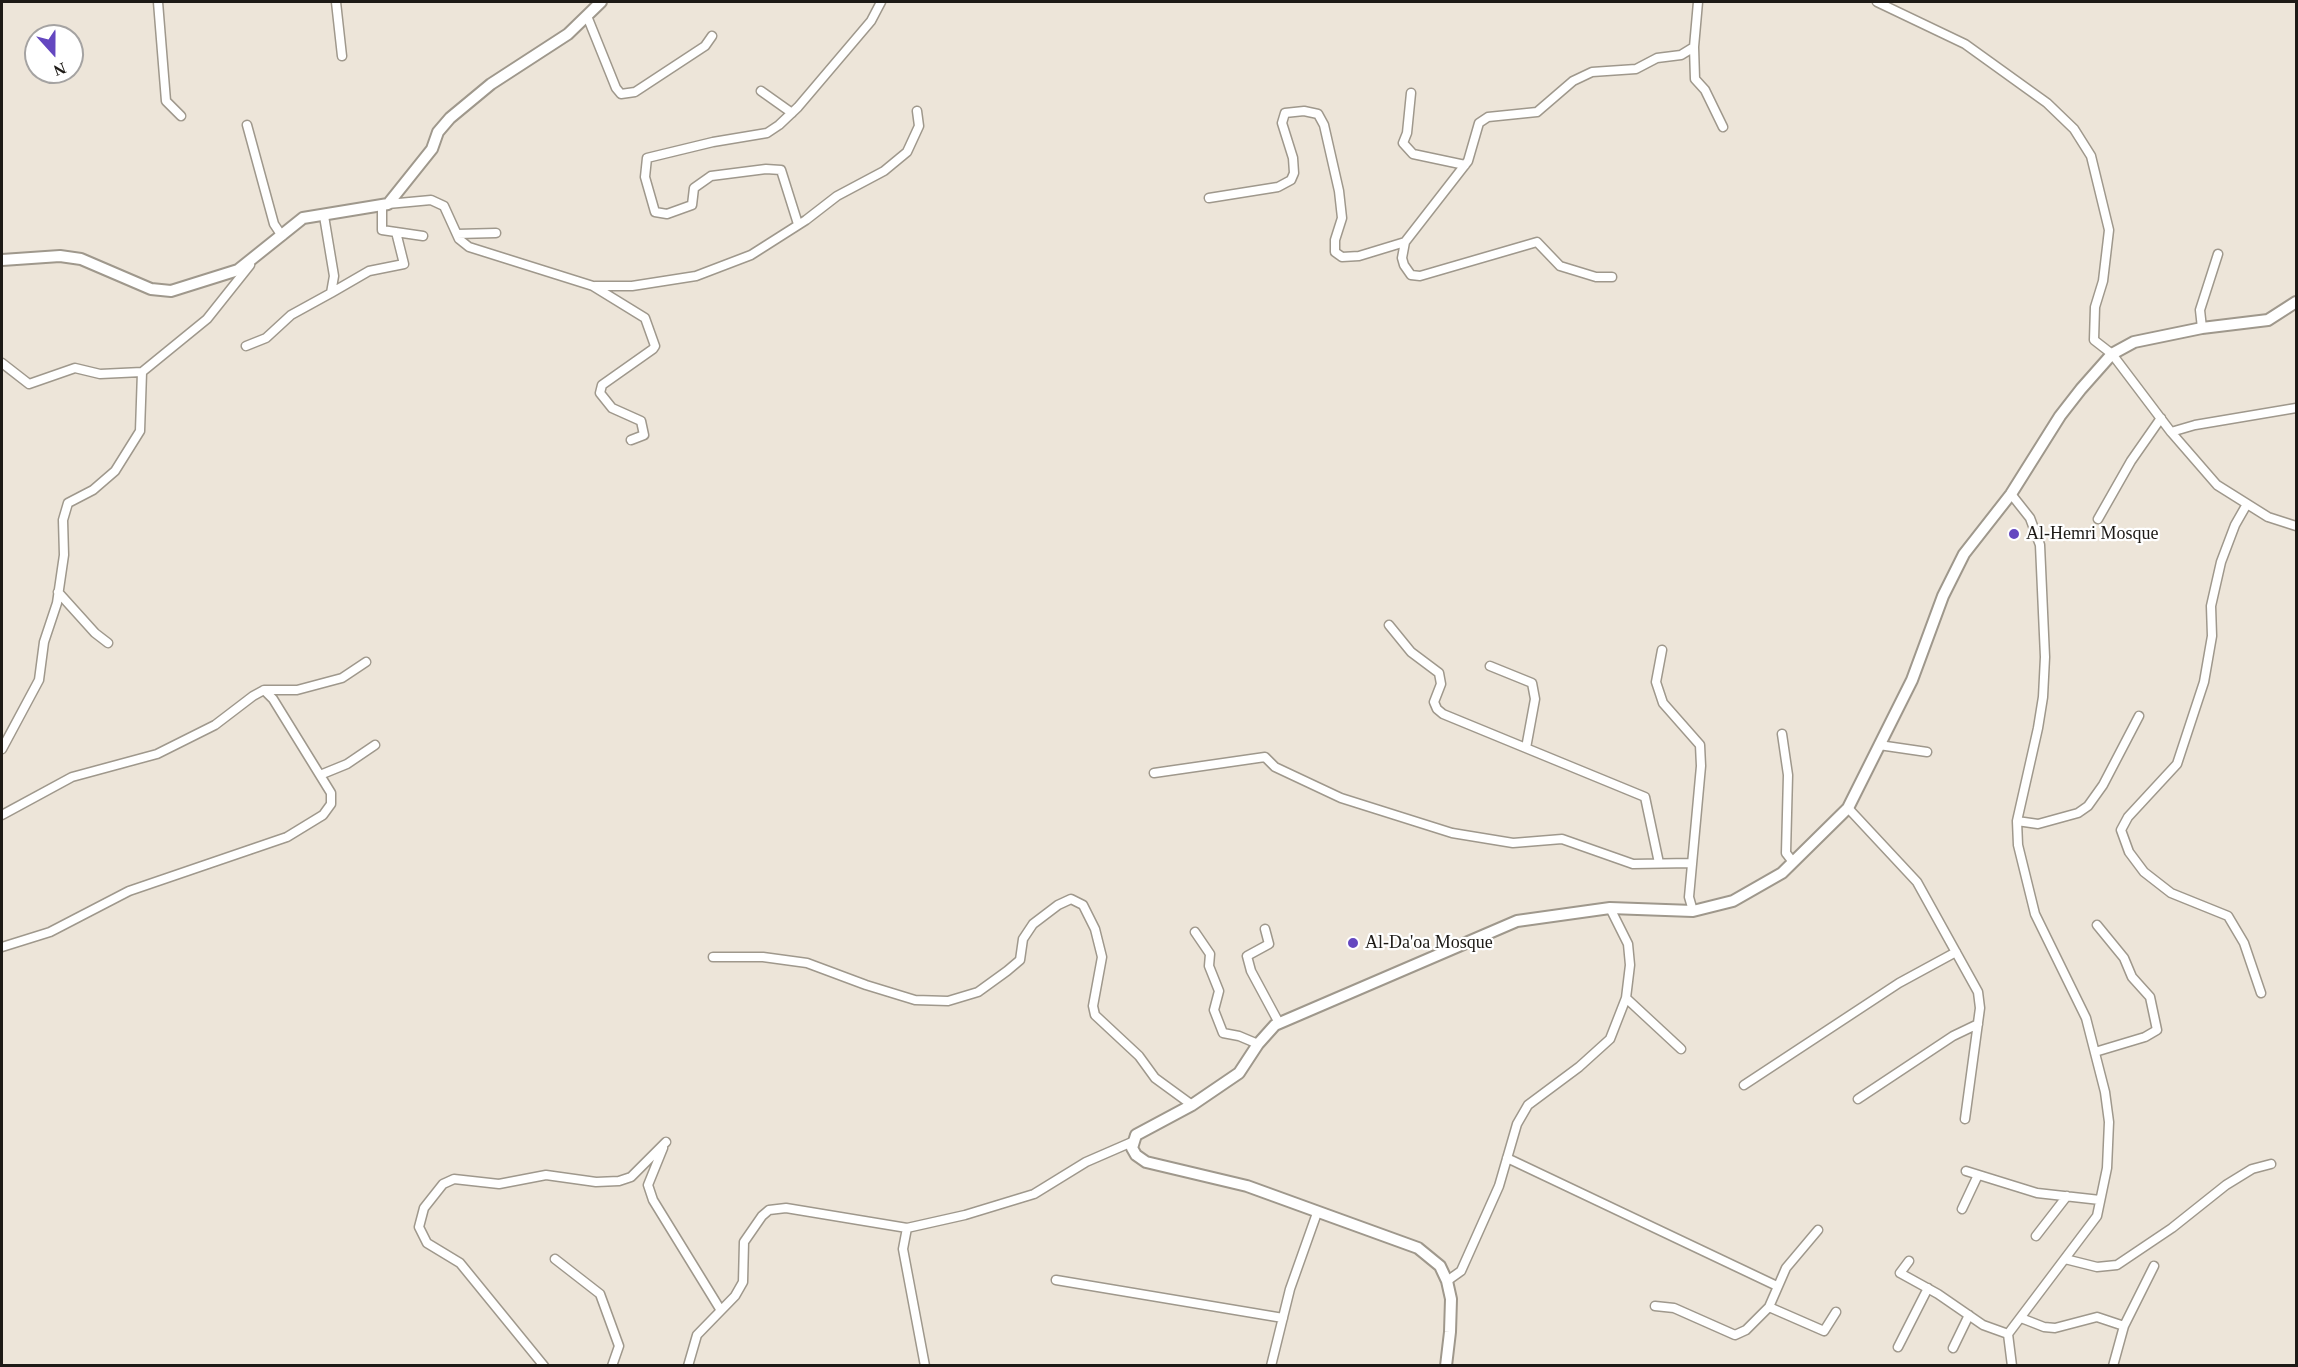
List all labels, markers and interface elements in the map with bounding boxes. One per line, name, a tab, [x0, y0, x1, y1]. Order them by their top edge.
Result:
north arrow	[24, 24, 84, 84]
text: N	[51, 59, 68, 79]
place label: Al-Hemri Mosque	[2026, 523, 2169, 545]
marker: Al-Hemri Mosque	[2007, 527, 2021, 541]
place label: Al-Da'oa Mosque	[1365, 932, 1503, 954]
marker: Al-Da'oa Mosque	[1346, 936, 1360, 950]

